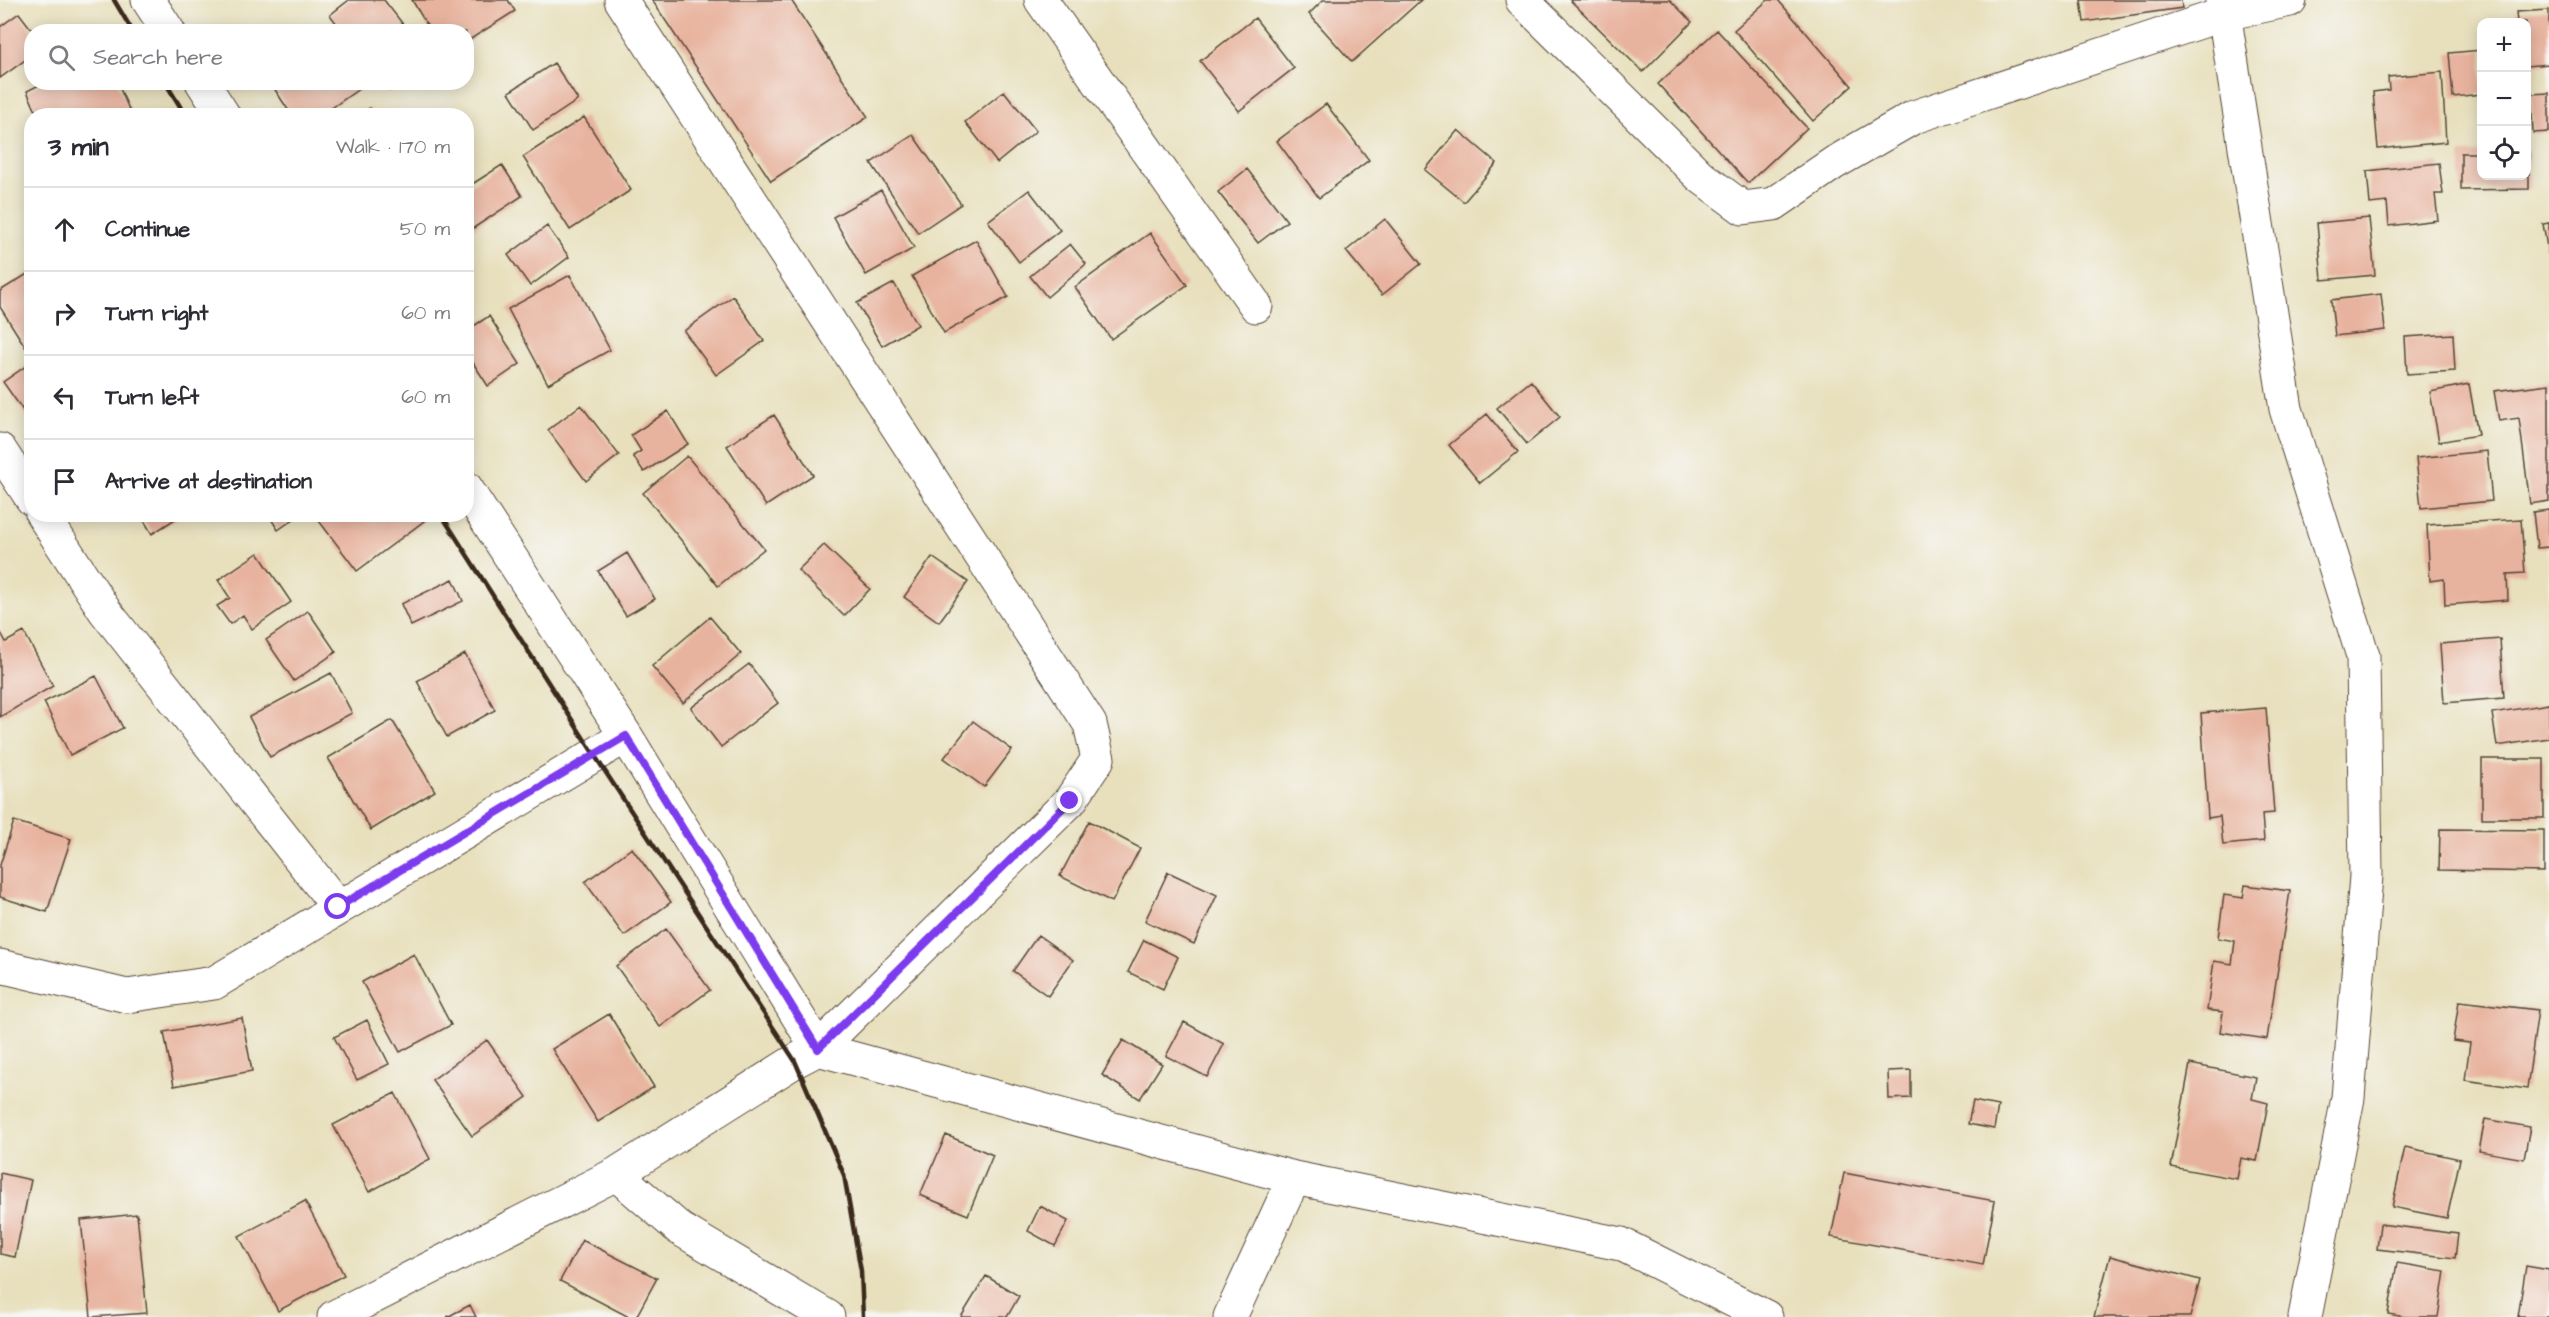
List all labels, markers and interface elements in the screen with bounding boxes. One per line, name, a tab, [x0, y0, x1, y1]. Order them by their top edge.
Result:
map controls	[2477, 18, 2531, 180]
button: +	[2477, 18, 2531, 72]
search box	[24, 24, 474, 90]
icon: search	[45, 41, 78, 74]
text: Search here	[93, 42, 223, 73]
button: −	[2477, 72, 2531, 126]
button: locate	[2477, 126, 2531, 180]
text: 3 min	[48, 129, 109, 165]
text: Walk · 170 m	[336, 133, 450, 161]
icon: ahead	[48, 213, 81, 246]
text: Continue	[105, 214, 190, 245]
text: 50 m	[400, 215, 450, 243]
icon: right	[48, 297, 81, 330]
text: Turn right	[105, 298, 208, 329]
text: 60 m	[401, 299, 450, 327]
icon: left	[48, 381, 81, 414]
text: Turn left	[105, 382, 199, 413]
text: 60 m	[401, 383, 450, 411]
icon: arrive	[48, 465, 81, 498]
text: Arrive at destination	[105, 466, 312, 497]
route end	[1056, 787, 1082, 813]
route start	[324, 893, 350, 919]

